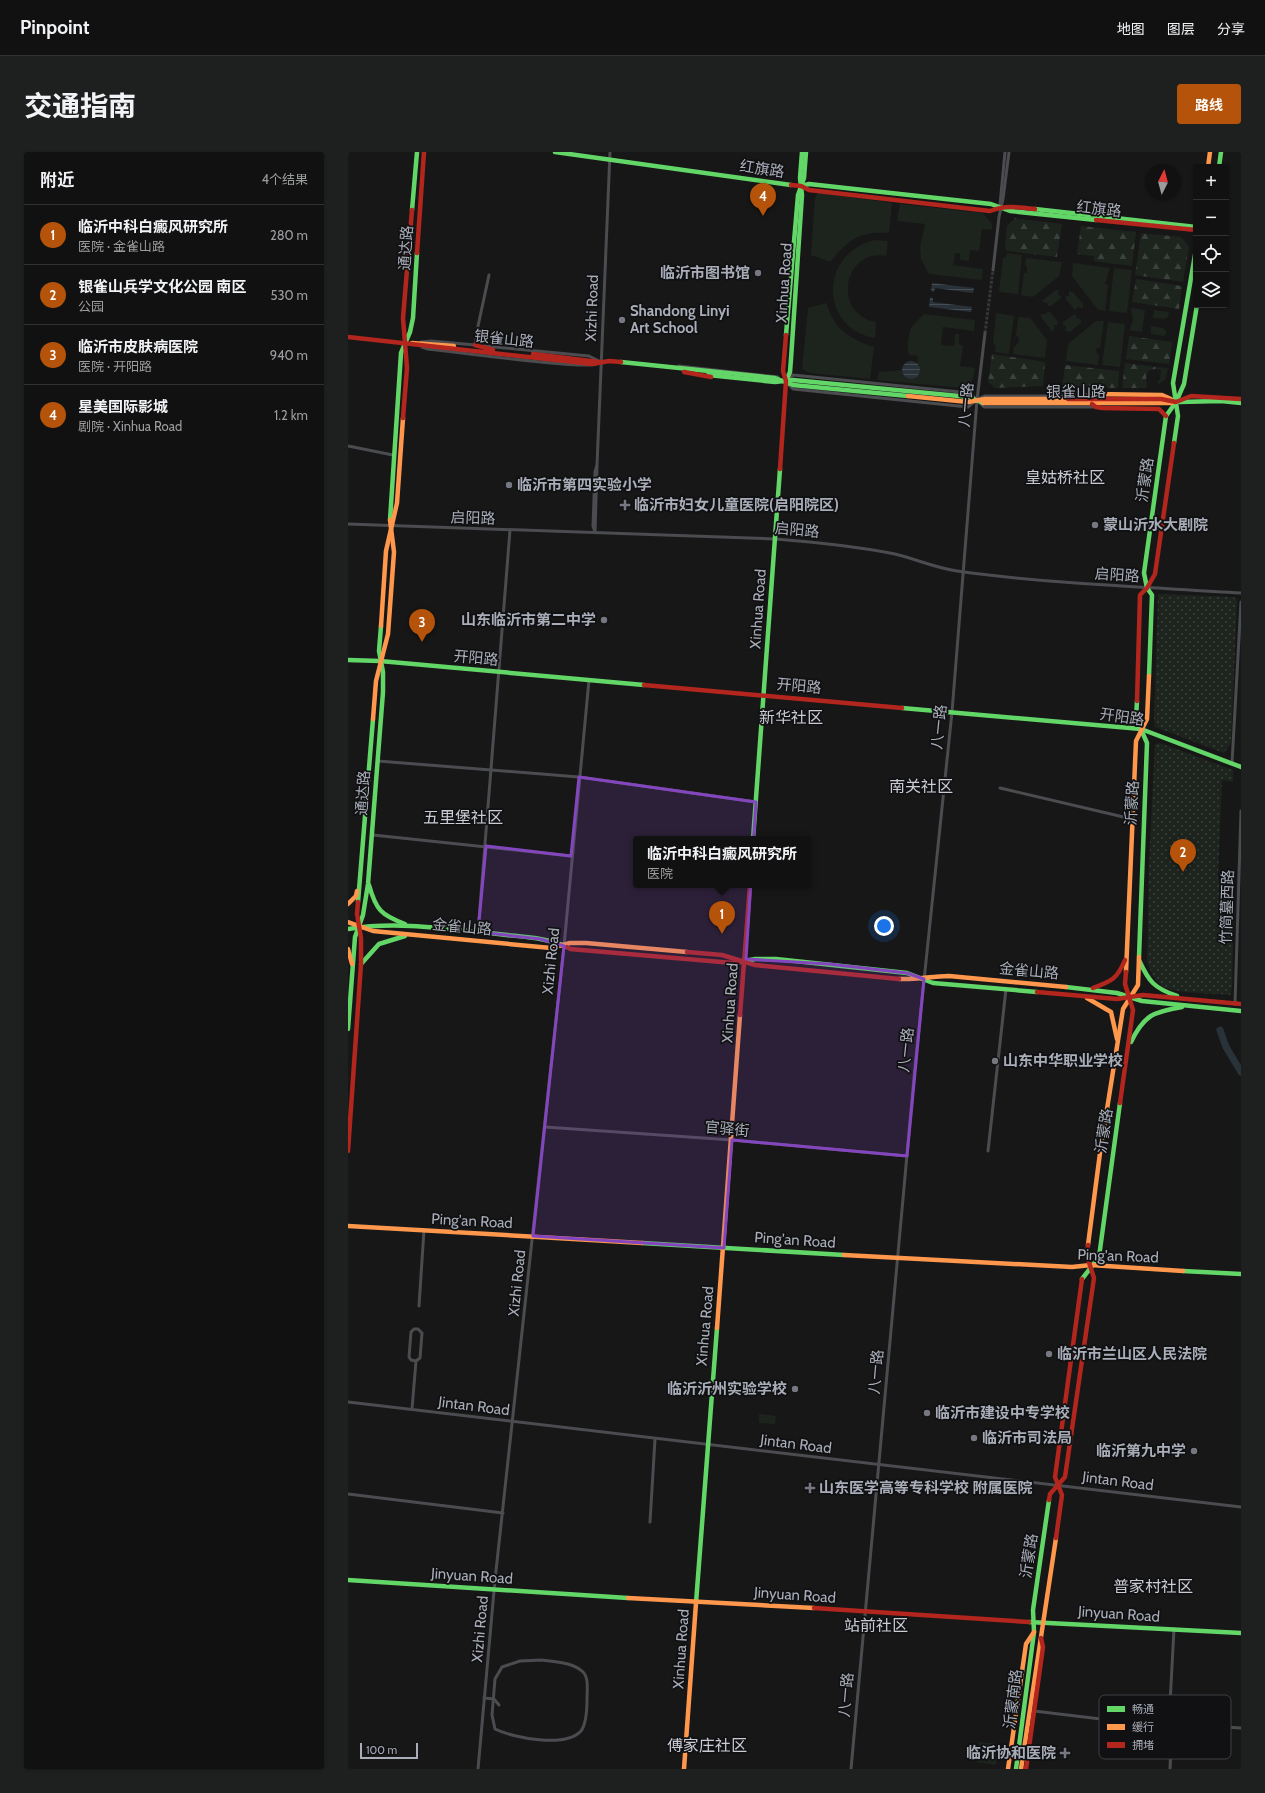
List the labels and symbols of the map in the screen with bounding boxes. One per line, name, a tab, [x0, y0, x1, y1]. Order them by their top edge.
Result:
street label: 红旗路	[738, 157, 786, 181]
north arrow	[1145, 164, 1181, 200]
pin: 4	[750, 183, 776, 216]
street label: 红旗路	[1076, 198, 1122, 220]
street label: 通达路	[395, 225, 417, 271]
street label: Xinhua Road	[772, 243, 796, 323]
place label: 临沂市图书馆	[660, 264, 750, 282]
marker: 临沂市图书馆	[753, 268, 763, 278]
street label: Xizhi Road	[582, 274, 602, 342]
place label: Shandong Linyi Art School	[630, 302, 730, 337]
marker: Shandong Linyi Art School	[617, 315, 627, 325]
street label: 银雀山路	[473, 327, 535, 351]
street label: 八一路	[955, 382, 977, 428]
street label: 银雀山路	[1046, 383, 1106, 401]
street label: 沂蒙路	[1133, 456, 1157, 504]
district label: 皇姑桥社区	[1025, 468, 1105, 487]
place label: 临沂市第四实验小学	[517, 476, 652, 494]
marker: 临沂市第四实验小学	[504, 480, 514, 490]
place label: 临沂市妇女儿童医院(启阳院区)	[634, 496, 839, 514]
marker: 临沂市妇女儿童医院(启阳院区)	[619, 499, 631, 511]
street label: 启阳路	[450, 508, 496, 528]
place label: 蒙山沂水大剧院	[1103, 516, 1208, 534]
street label: 启阳路	[774, 519, 820, 541]
marker: 蒙山沂水大剧院	[1090, 520, 1100, 530]
street label: 启阳路	[1094, 564, 1140, 586]
street label: Xinhua Road	[746, 569, 770, 649]
pin: 3	[409, 609, 435, 642]
place label: 山东临沂市第二中学	[461, 611, 596, 629]
marker: 山东临沂市第二中学	[599, 615, 609, 625]
street label: 开阳路	[453, 647, 499, 669]
street label: 开阳路	[776, 675, 822, 697]
street label: 八一路	[928, 704, 950, 750]
street label: 开阳路	[1098, 705, 1146, 729]
district label: 新华社区	[759, 708, 823, 727]
street label: 通达路	[352, 770, 374, 816]
district label: 南关社区	[889, 777, 953, 796]
street label: 沂蒙路	[1122, 780, 1142, 826]
district label: 五里堡社区	[423, 808, 503, 827]
pin: 2	[1170, 839, 1196, 872]
street label: 竹简墓西路	[1217, 869, 1237, 945]
pin: 1	[709, 901, 735, 934]
street label: 金雀山路	[431, 915, 493, 939]
your location	[874, 916, 894, 936]
street label: Xizhi Road	[539, 927, 563, 995]
street label: 金雀山路	[998, 959, 1060, 983]
street label: Xinhua Road	[718, 963, 742, 1043]
street label: 八一路	[895, 1027, 917, 1073]
place label: 山东中华职业学校	[1003, 1052, 1123, 1070]
marker: 山东中华职业学校	[990, 1056, 1000, 1066]
street label: 沂蒙路	[1092, 1107, 1116, 1155]
street label: 官驿街	[704, 1118, 750, 1140]
street label: Ping'an Road	[431, 1210, 513, 1232]
street label: Ping'an Road	[754, 1228, 836, 1252]
street label: Ping'an Road	[1077, 1246, 1159, 1266]
street label: Xizhi Road	[505, 1249, 529, 1317]
street label: Xinhua Road	[693, 1285, 717, 1367]
place label: 临沂市兰山区人民法院	[1057, 1345, 1207, 1363]
street label: 八一路	[865, 1349, 887, 1395]
marker: 临沂市兰山区人民法院	[1044, 1349, 1054, 1359]
place label: 临沂沂州实验学校	[667, 1380, 787, 1398]
marker: 临沂沂州实验学校	[790, 1384, 800, 1394]
street label: Jintan Road	[436, 1393, 511, 1419]
place label: 临沂市建设中专学校	[935, 1404, 1070, 1422]
marker: 临沂市建设中专学校	[922, 1408, 932, 1418]
place label: 临沂市司法局	[982, 1429, 1072, 1447]
street label: Jintan Road	[758, 1431, 833, 1457]
marker: 临沂市司法局	[969, 1433, 979, 1443]
place label: 临沂第九中学	[1096, 1442, 1186, 1460]
marker: 临沂第九中学	[1189, 1446, 1199, 1456]
street label: Jintan Road	[1080, 1468, 1155, 1494]
place label: 山东医学高等专科学校 附属医院	[819, 1479, 1032, 1497]
marker: 山东医学高等专科学校 附属医院	[804, 1482, 816, 1494]
street label: 沂蒙路	[1017, 1532, 1041, 1580]
street label: Jinyuan Road	[429, 1564, 514, 1588]
district label: 普家村社区	[1113, 1577, 1193, 1596]
street label: Jinyuan Road	[752, 1583, 837, 1607]
street label: Xizhi Road	[468, 1595, 492, 1663]
street label: Jinyuan Road	[1076, 1602, 1161, 1626]
street label: Xinhua Road	[669, 1609, 693, 1689]
district label: 站前社区	[844, 1616, 908, 1635]
street label: 沂蒙南路	[1000, 1668, 1026, 1730]
street label: 八一路	[835, 1672, 857, 1718]
legend	[1099, 1695, 1231, 1759]
text: 畅通	[1132, 1702, 1154, 1716]
text: 缓行	[1132, 1720, 1154, 1734]
district label: 傅家庄社区	[667, 1736, 747, 1755]
text: 拥堵	[1132, 1738, 1154, 1752]
scale bar	[360, 1741, 418, 1760]
place label: 临沂协和医院	[966, 1744, 1056, 1762]
marker: 临沂协和医院	[1059, 1747, 1071, 1759]

